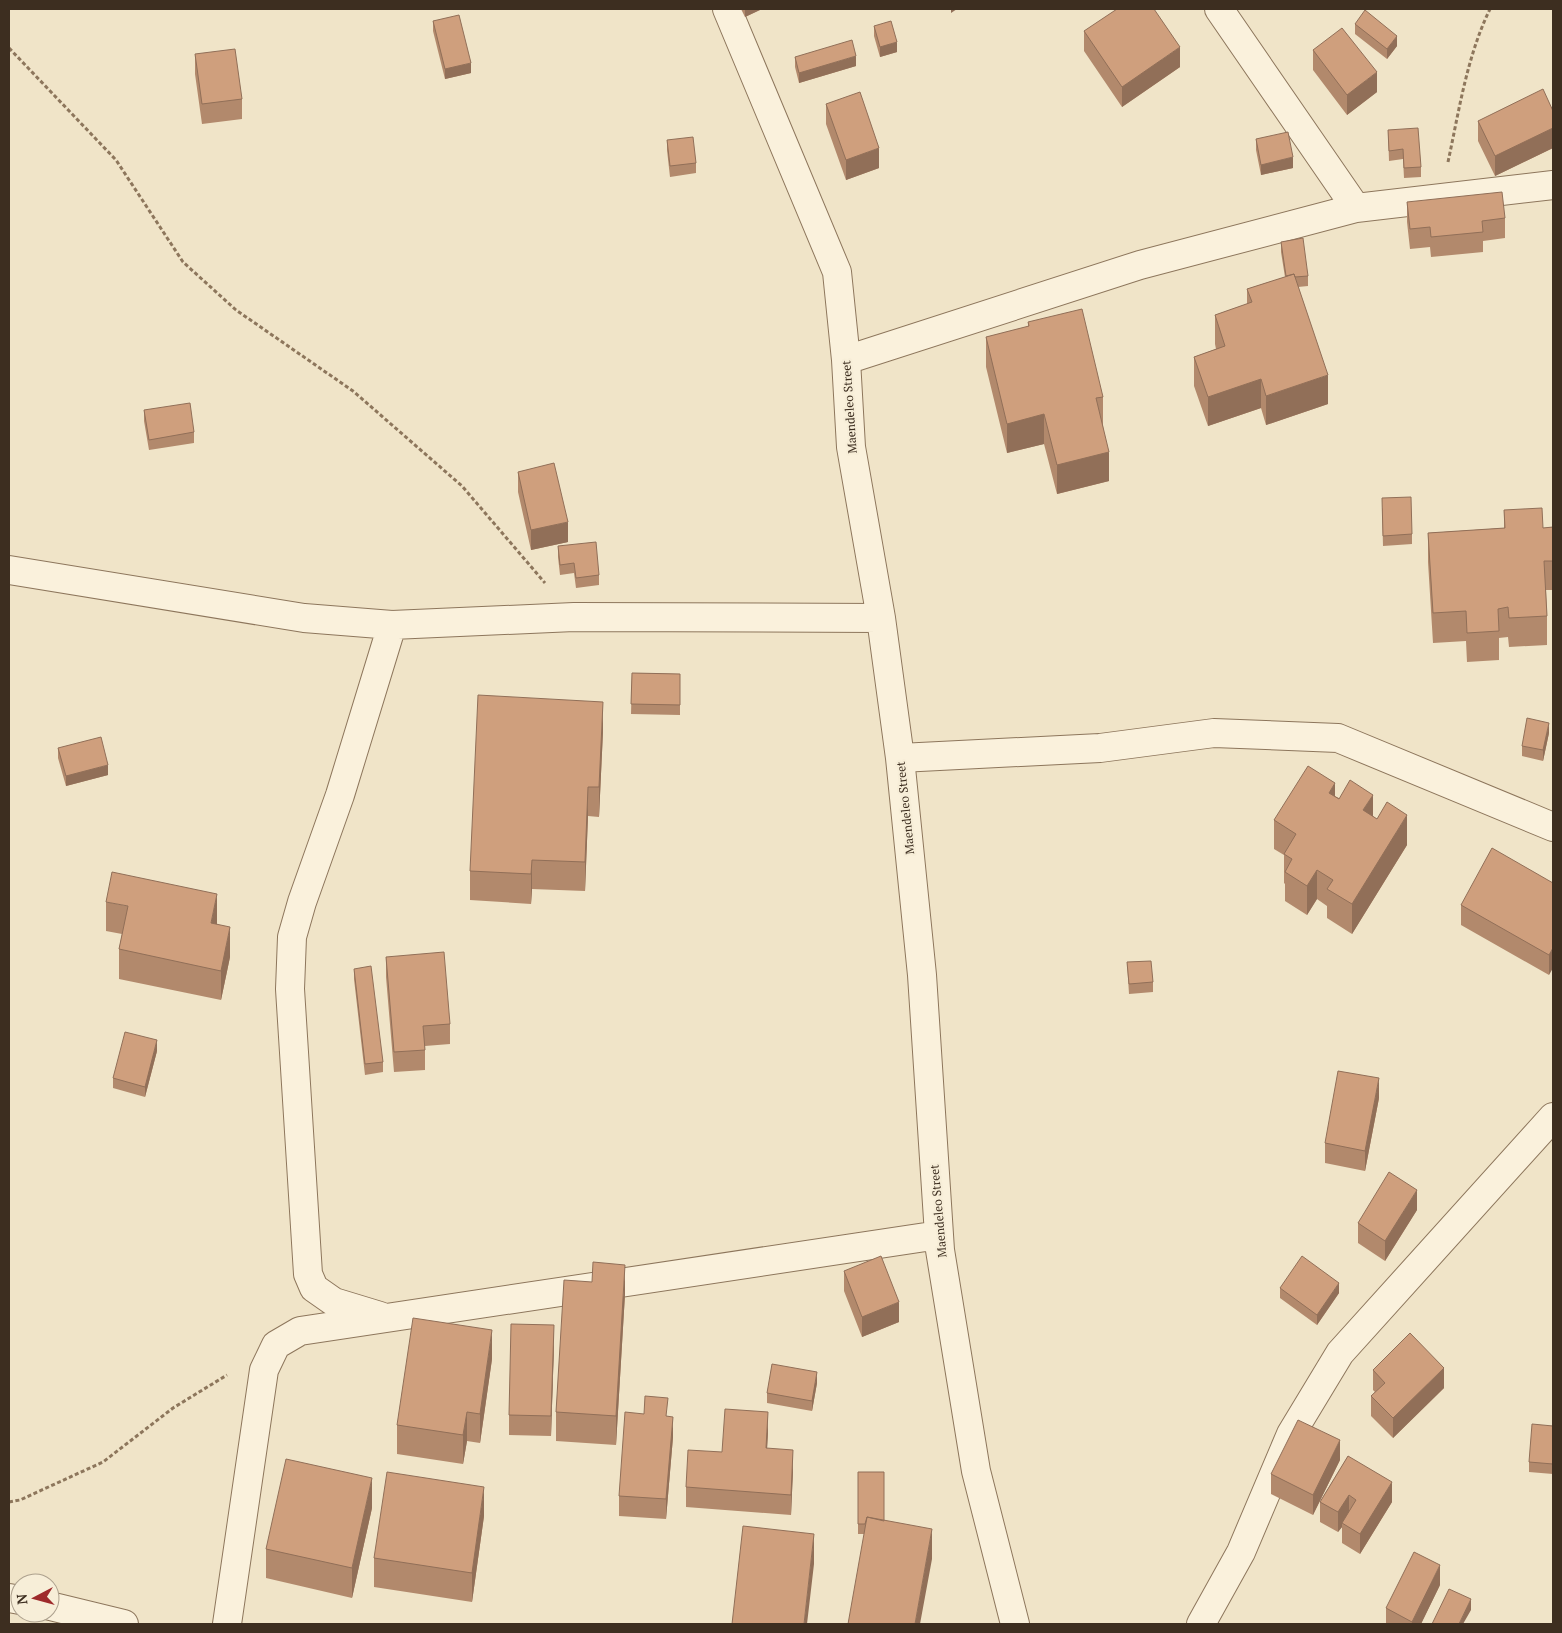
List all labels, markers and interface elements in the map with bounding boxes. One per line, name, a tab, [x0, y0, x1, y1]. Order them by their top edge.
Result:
street label: Maendeleo Street	[838, 359, 860, 454]
street label: Maendeleo Street	[893, 760, 917, 855]
street label: Maendeleo Street	[926, 1163, 950, 1258]
north arrow	[10, 1573, 60, 1623]
text: N	[12, 1593, 32, 1606]

